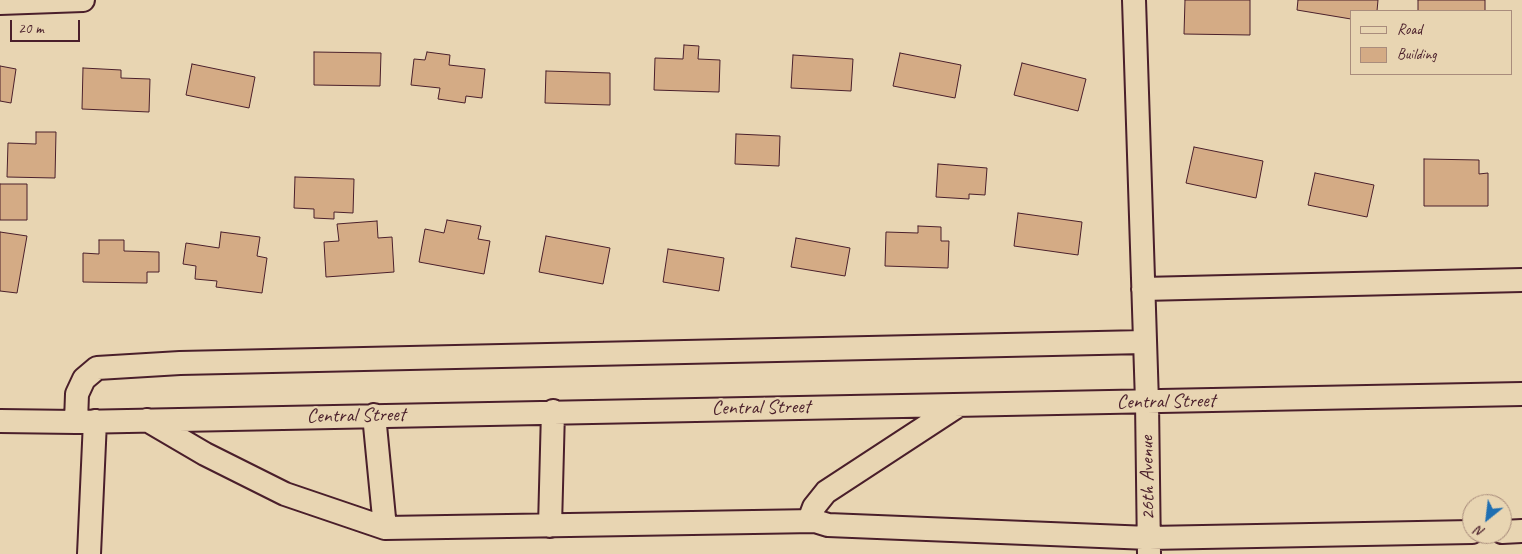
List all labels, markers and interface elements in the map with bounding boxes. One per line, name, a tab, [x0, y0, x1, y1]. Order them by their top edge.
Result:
scale bar	[12, 10, 82, 42]
legend	[1350, 10, 1512, 75]
text: 20 m	[18, 19, 44, 38]
text: Road	[1397, 20, 1422, 39]
text: Building	[1397, 45, 1436, 64]
street label: Central Street	[1117, 389, 1215, 415]
street label: Central Street	[712, 395, 810, 421]
street label: Central Street	[307, 403, 405, 429]
street label: 26th Avenue	[1135, 436, 1161, 520]
north arrow	[1462, 494, 1512, 544]
text: N	[1472, 522, 1488, 541]

